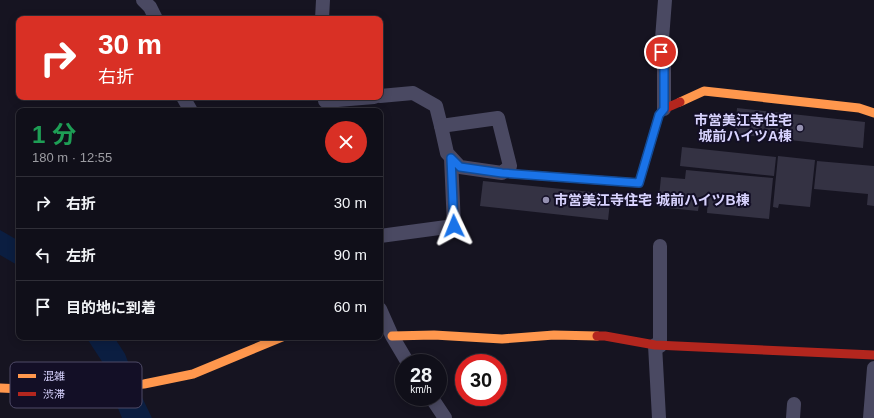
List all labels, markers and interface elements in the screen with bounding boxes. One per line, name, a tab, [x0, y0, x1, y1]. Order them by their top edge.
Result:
text: 30 m	[98, 29, 162, 60]
icon: right	[32, 32, 84, 84]
pin	[644, 35, 678, 69]
icon: arrive	[650, 41, 672, 63]
text: 右折	[98, 67, 134, 87]
place label: 市営美江寺住宅 城前ハイツA棟	[694, 112, 792, 144]
text: 1 分	[32, 121, 76, 148]
button: close	[325, 121, 367, 163]
marker: 市営美江寺住宅 城前ハイツA棟	[795, 123, 805, 133]
text: 180 m · 12:55	[32, 150, 112, 165]
icon: right	[32, 192, 54, 214]
place label: 市営美江寺住宅 城前ハイツB棟	[554, 192, 750, 208]
text: 30 m	[334, 194, 367, 211]
text: 右折	[66, 195, 96, 212]
marker: 市営美江寺住宅 城前ハイツB棟	[541, 195, 551, 205]
position arrow	[433, 205, 475, 247]
icon: left	[32, 244, 54, 266]
text: 90 m	[334, 246, 367, 263]
text: 左折	[66, 247, 96, 264]
icon: arrive	[32, 296, 54, 318]
text: 60 m	[334, 298, 367, 315]
text: 目的地に到着	[66, 299, 156, 316]
speed limit sign: 30	[455, 354, 507, 406]
legend	[10, 362, 142, 408]
text: 28	[410, 364, 432, 386]
text: 混雑	[43, 370, 65, 382]
text: km/h	[410, 384, 432, 395]
text: 渋滞	[43, 388, 65, 400]

